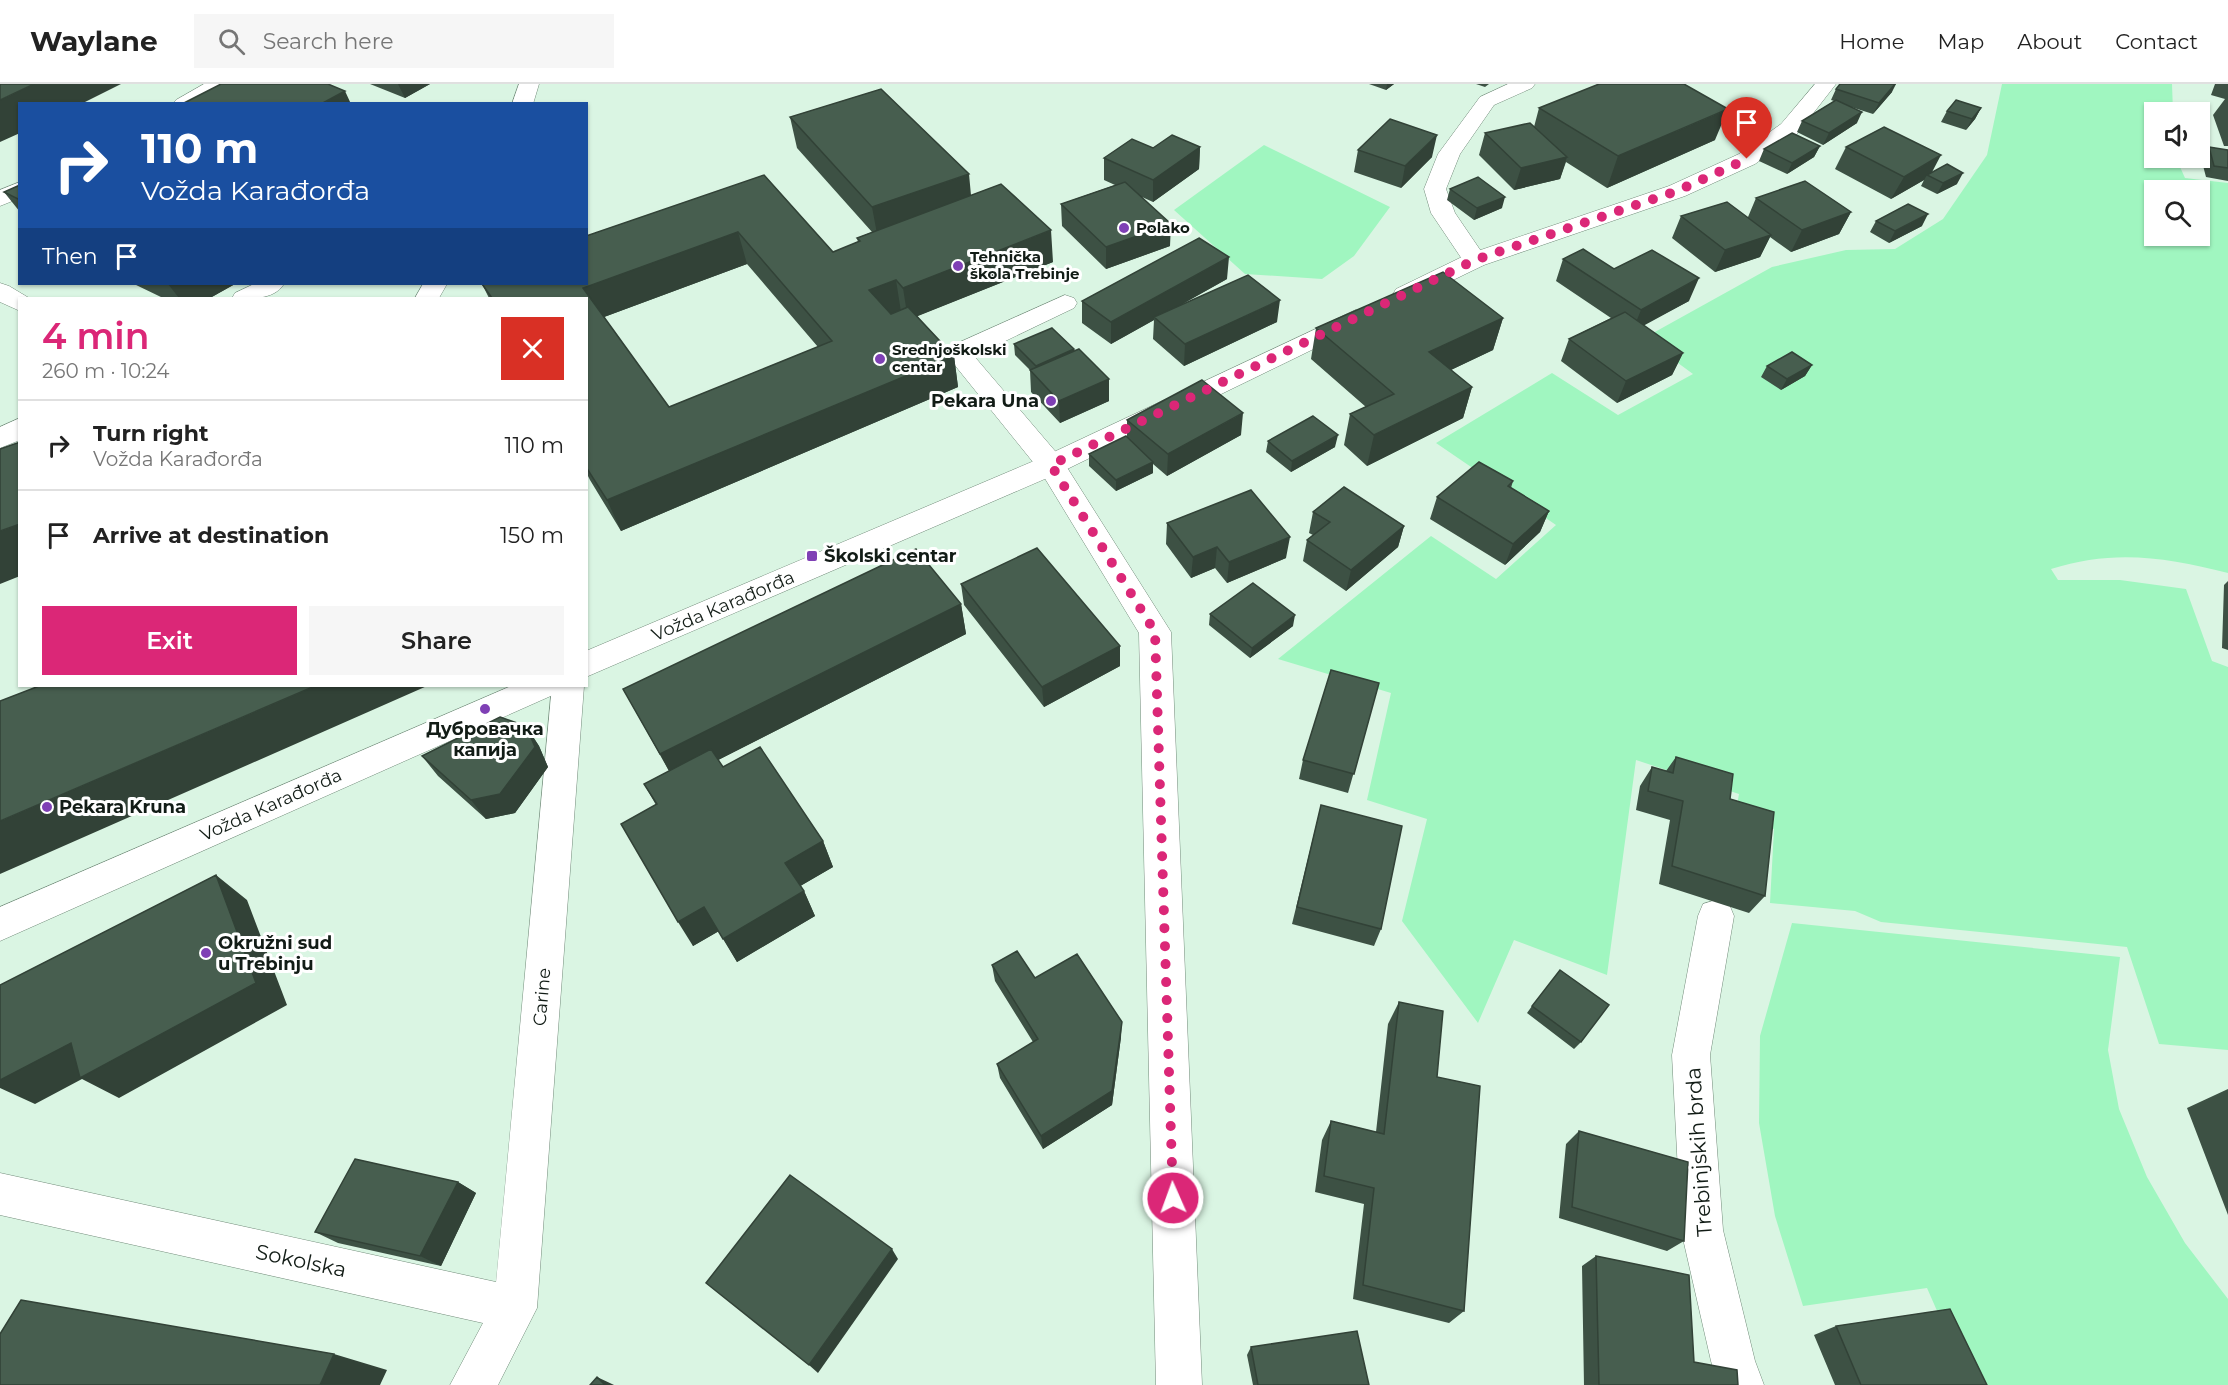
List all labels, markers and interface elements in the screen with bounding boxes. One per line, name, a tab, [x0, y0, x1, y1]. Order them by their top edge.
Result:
search box	[194, 14, 614, 68]
text: Waylane	[30, 24, 158, 58]
icon: search	[215, 25, 248, 58]
text: Search here	[263, 28, 393, 55]
text: Home	[1839, 29, 1904, 54]
text: Map	[1937, 29, 1984, 54]
text: About	[2017, 29, 2082, 54]
text: Contact	[2115, 29, 2198, 54]
pin	[1721, 97, 1772, 159]
map controls	[2144, 102, 2210, 246]
button: sound	[2144, 102, 2210, 168]
icon: arrive	[1730, 106, 1763, 139]
text: 110 m	[141, 122, 258, 174]
icon: right	[42, 126, 120, 204]
text: Vožda Karađorđa	[141, 174, 370, 207]
button: search	[2144, 180, 2210, 246]
place label: Polako	[1136, 218, 1190, 237]
marker: Polako	[1117, 221, 1131, 235]
icon: arrive	[110, 240, 143, 273]
text: Then	[42, 243, 98, 270]
place label: Tehnička škola Trebinje	[970, 247, 1079, 283]
marker: Tehnička škola Trebinje	[951, 259, 965, 273]
text: 4 min	[42, 314, 149, 358]
button: close	[501, 317, 564, 380]
place label: Srednjoškolski centar	[892, 340, 1007, 376]
marker: Srednjoškolski centar	[873, 352, 887, 366]
text: 260 m · 10:24	[42, 359, 170, 383]
place label: Pekara Una	[931, 390, 1039, 412]
marker: Pekara Una	[1044, 394, 1058, 408]
text: Turn right	[93, 420, 208, 447]
icon: right	[42, 429, 75, 462]
text: 110 m	[504, 432, 564, 459]
text: Vožda Karađorđa	[93, 447, 263, 471]
icon: arrive	[42, 519, 75, 552]
text: Arrive at destination	[93, 522, 329, 549]
text: 150 m	[500, 522, 564, 549]
place label: Školski centar	[824, 545, 957, 567]
marker: Školski centar	[805, 549, 819, 563]
street label: Vožda Karađorđa	[648, 566, 798, 646]
button: Exit	[42, 606, 297, 675]
button: Share	[309, 606, 564, 675]
marker: Дубровачка капија	[478, 702, 492, 716]
place label: Дубровачка капија	[426, 718, 544, 761]
street label: Vožda Karađorđa	[197, 764, 345, 846]
place label: Pekara Kruna	[59, 796, 186, 818]
marker: Pekara Kruna	[40, 800, 54, 814]
place label: Okružni sud u Trebinju	[218, 932, 332, 975]
marker: Okružni sud u Trebinju	[199, 946, 213, 960]
street label: Carine	[529, 967, 556, 1027]
street label: Trebinjskih brda	[1680, 1067, 1717, 1238]
position arrow	[1141, 1166, 1205, 1230]
street label: Sokolska	[254, 1239, 349, 1282]

